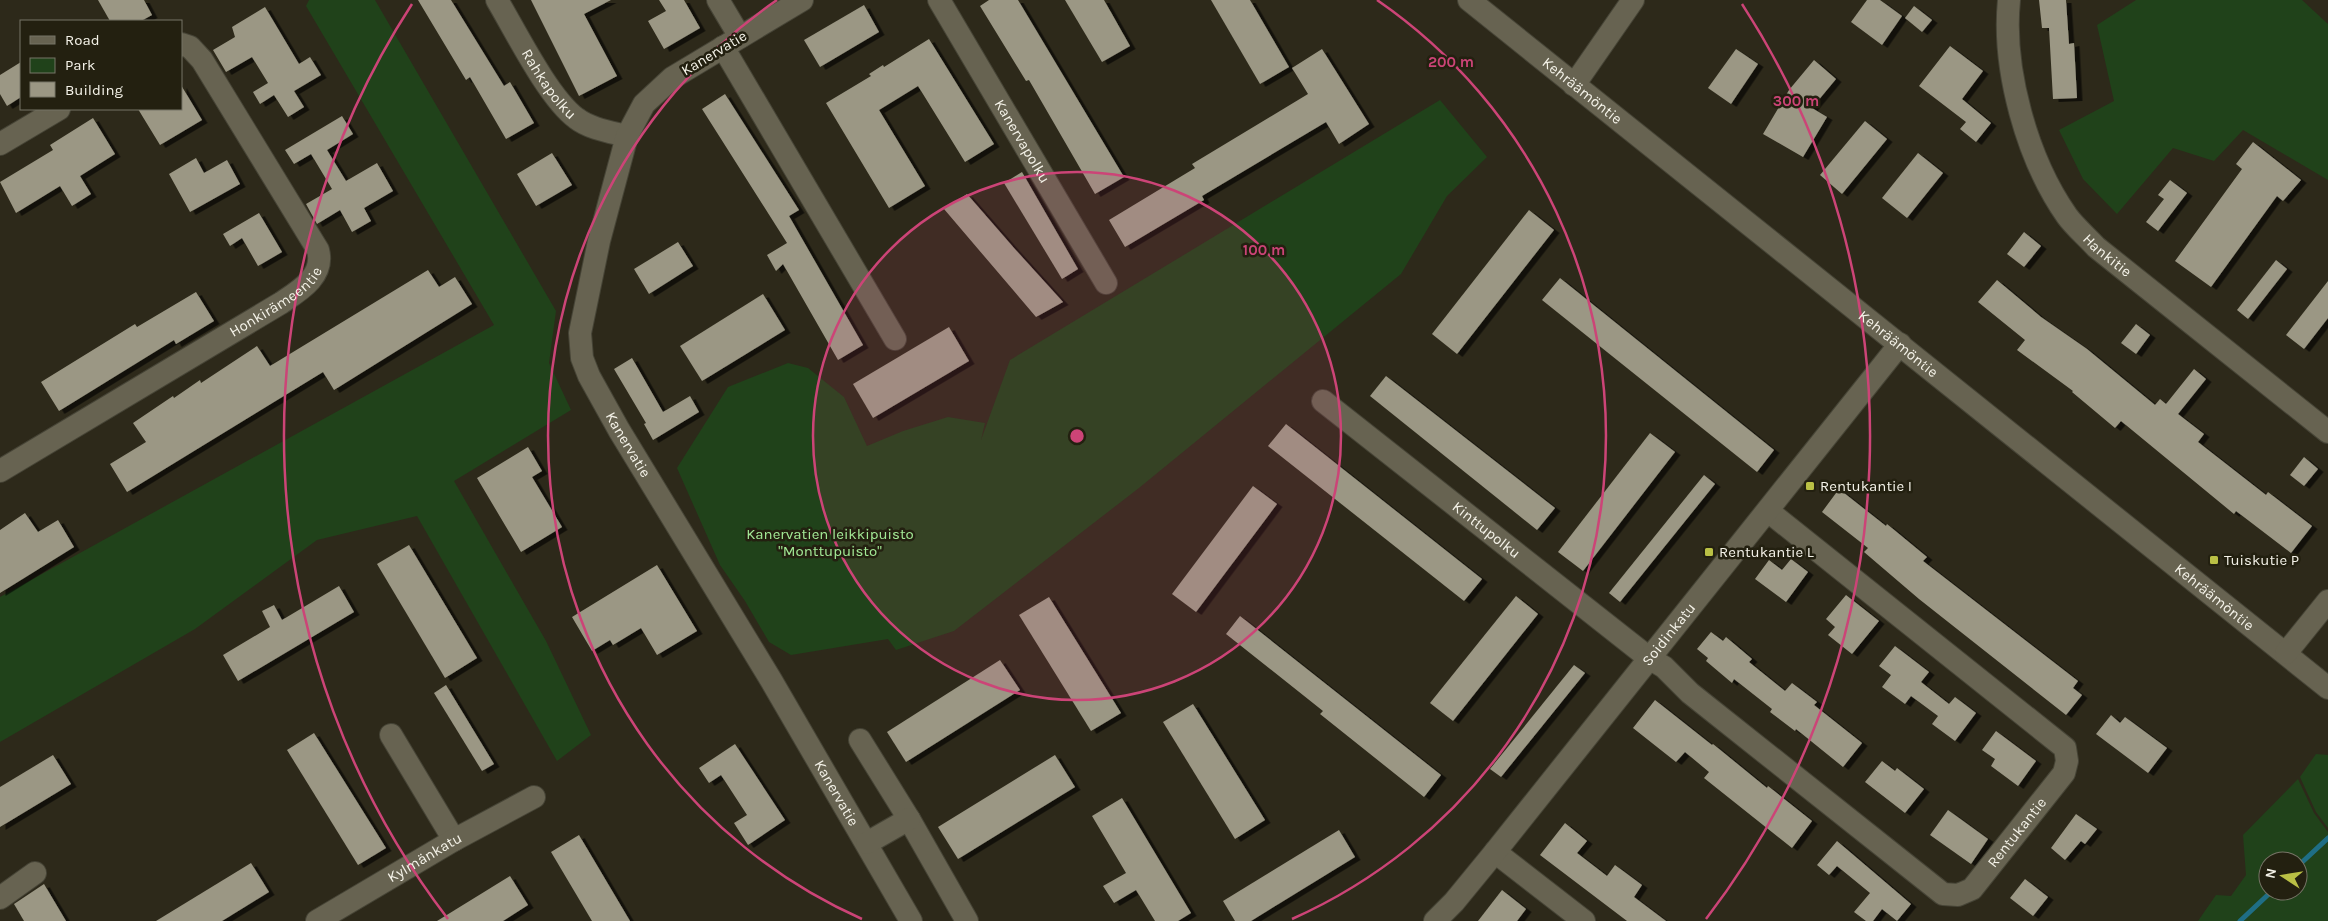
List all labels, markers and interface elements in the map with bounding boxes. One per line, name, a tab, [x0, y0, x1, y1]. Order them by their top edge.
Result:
legend	[20, 20, 182, 110]
street label: Kanervatie	[678, 26, 750, 80]
text: Road	[65, 31, 100, 49]
street label: Rahkapolku	[518, 46, 580, 123]
text: 200 m	[1428, 53, 1474, 71]
street label: Kehräämöntie	[1539, 53, 1626, 128]
text: Park	[65, 56, 95, 74]
text: Building	[65, 81, 123, 99]
text: 300 m	[1773, 92, 1819, 110]
street label: Kanervapolku	[991, 96, 1054, 186]
street label: Hankitie	[2079, 230, 2135, 281]
text: 100 m	[1243, 241, 1285, 259]
street label: Honkirämeentie	[226, 264, 326, 341]
street label: Kehräämöntie	[1855, 306, 1942, 381]
street label: Kanervatie	[602, 409, 655, 481]
centre of rings	[1068, 427, 1086, 445]
place label: Rentukantie I	[1820, 477, 1912, 495]
marker: Rentukantie I	[1804, 480, 1816, 492]
street label: Kinttupolku	[1449, 497, 1524, 562]
park label: Kanervatien leikkipuisto "Monttupuisto"	[746, 525, 914, 560]
place label: Rentukantie L	[1719, 543, 1814, 561]
marker: Rentukantie L	[1703, 546, 1715, 558]
place label: Tuiskutie P	[2224, 551, 2299, 569]
marker: Tuiskutie P	[2208, 554, 2220, 566]
street label: Kehräämöntie	[2171, 560, 2258, 634]
street label: Soidinkatu	[1638, 599, 1699, 669]
street label: Kanervatie	[810, 757, 863, 829]
street label: Rentukantie	[1984, 794, 2050, 871]
street label: Kylmänkatu	[384, 829, 465, 886]
north arrow	[2258, 851, 2308, 901]
text: N	[2261, 867, 2280, 880]

